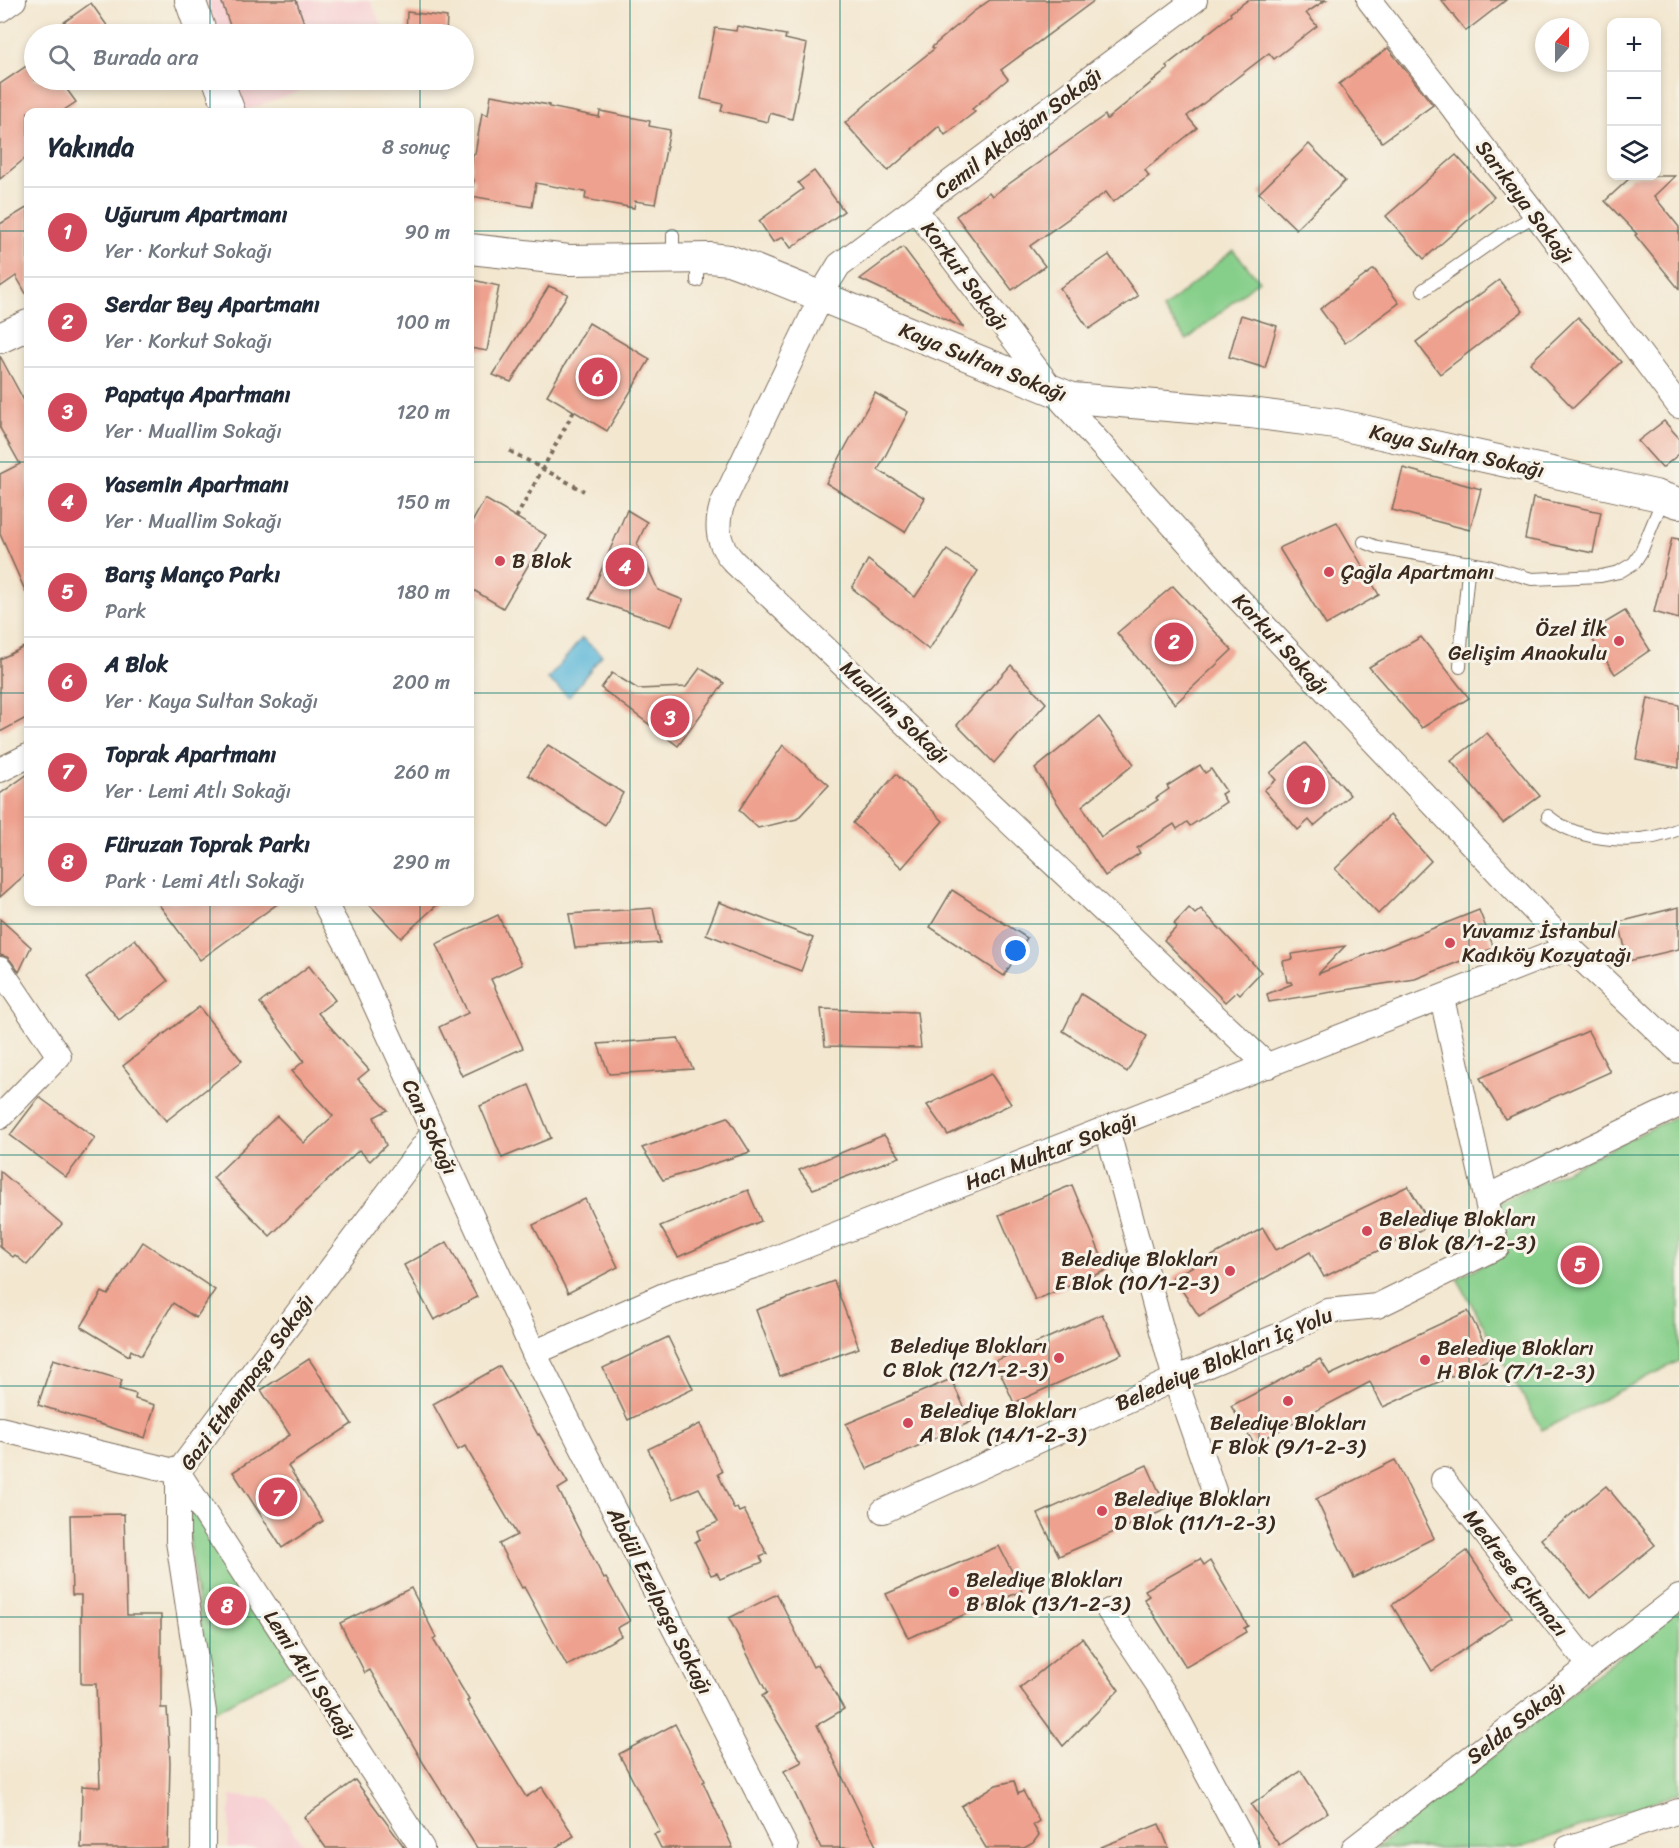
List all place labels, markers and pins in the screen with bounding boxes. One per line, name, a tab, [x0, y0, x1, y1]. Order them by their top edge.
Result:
pin: 6	[578, 354, 618, 400]
place label: B Blok	[512, 542, 572, 580]
pin: 4	[606, 544, 644, 590]
place label: Çağla Apartmanı	[1341, 553, 1495, 591]
marker: B Blok	[493, 554, 507, 568]
marker: Çağla Apartmanı	[1322, 565, 1336, 579]
place label: Özel İlk Gelişim Anaokulu	[1448, 610, 1608, 672]
pin: 2	[1154, 620, 1194, 664]
marker: Özel İlk Gelişim Anaokulu	[1612, 634, 1626, 648]
pin: 3	[650, 696, 690, 740]
pin: 1	[1286, 762, 1326, 808]
place label: Yuvamız İstanbul Kadıköy Kozyatağı	[1462, 912, 1632, 974]
marker: Yuvamız İstanbul Kadıköy Kozyatağı	[1443, 936, 1457, 950]
place label: Belediye Blokları G Blok (8/1-2-3)	[1379, 1200, 1536, 1262]
marker: Belediye Blokları G Blok (8/1-2-3)	[1360, 1224, 1374, 1238]
place label: Belediye Blokları E Blok (10/1-2-3)	[1055, 1240, 1220, 1302]
pin: 5	[1560, 1242, 1600, 1288]
marker: Belediye Blokları E Blok (10/1-2-3)	[1223, 1264, 1237, 1278]
place label: Belediye Blokları C Blok (12/1-2-3)	[883, 1327, 1049, 1389]
place label: Belediye Blokları H Blok (7/1-2-3)	[1437, 1329, 1595, 1391]
marker: Belediye Blokları C Blok (12/1-2-3)	[1052, 1351, 1066, 1365]
marker: Belediye Blokları H Blok (7/1-2-3)	[1418, 1353, 1432, 1367]
place label: Belediye Blokları A Blok (14/1-2-3)	[919, 1392, 1087, 1454]
marker: Belediye Blokları F Blok (9/1-2-3)	[1281, 1394, 1295, 1408]
place label: Belediye Blokları F Blok (9/1-2-3)	[1210, 1404, 1367, 1466]
marker: Belediye Blokları A Blok (14/1-2-3)	[901, 1416, 915, 1430]
pin: 7	[258, 1474, 298, 1520]
place label: Belediye Blokları D Blok (11/1-2-3)	[1114, 1480, 1276, 1542]
marker: Belediye Blokları D Blok (11/1-2-3)	[1095, 1504, 1109, 1518]
place label: Belediye Blokları B Blok (13/1-2-3)	[966, 1561, 1131, 1623]
pin: 8	[208, 1584, 246, 1628]
marker: Belediye Blokları B Blok (13/1-2-3)	[947, 1585, 961, 1599]

